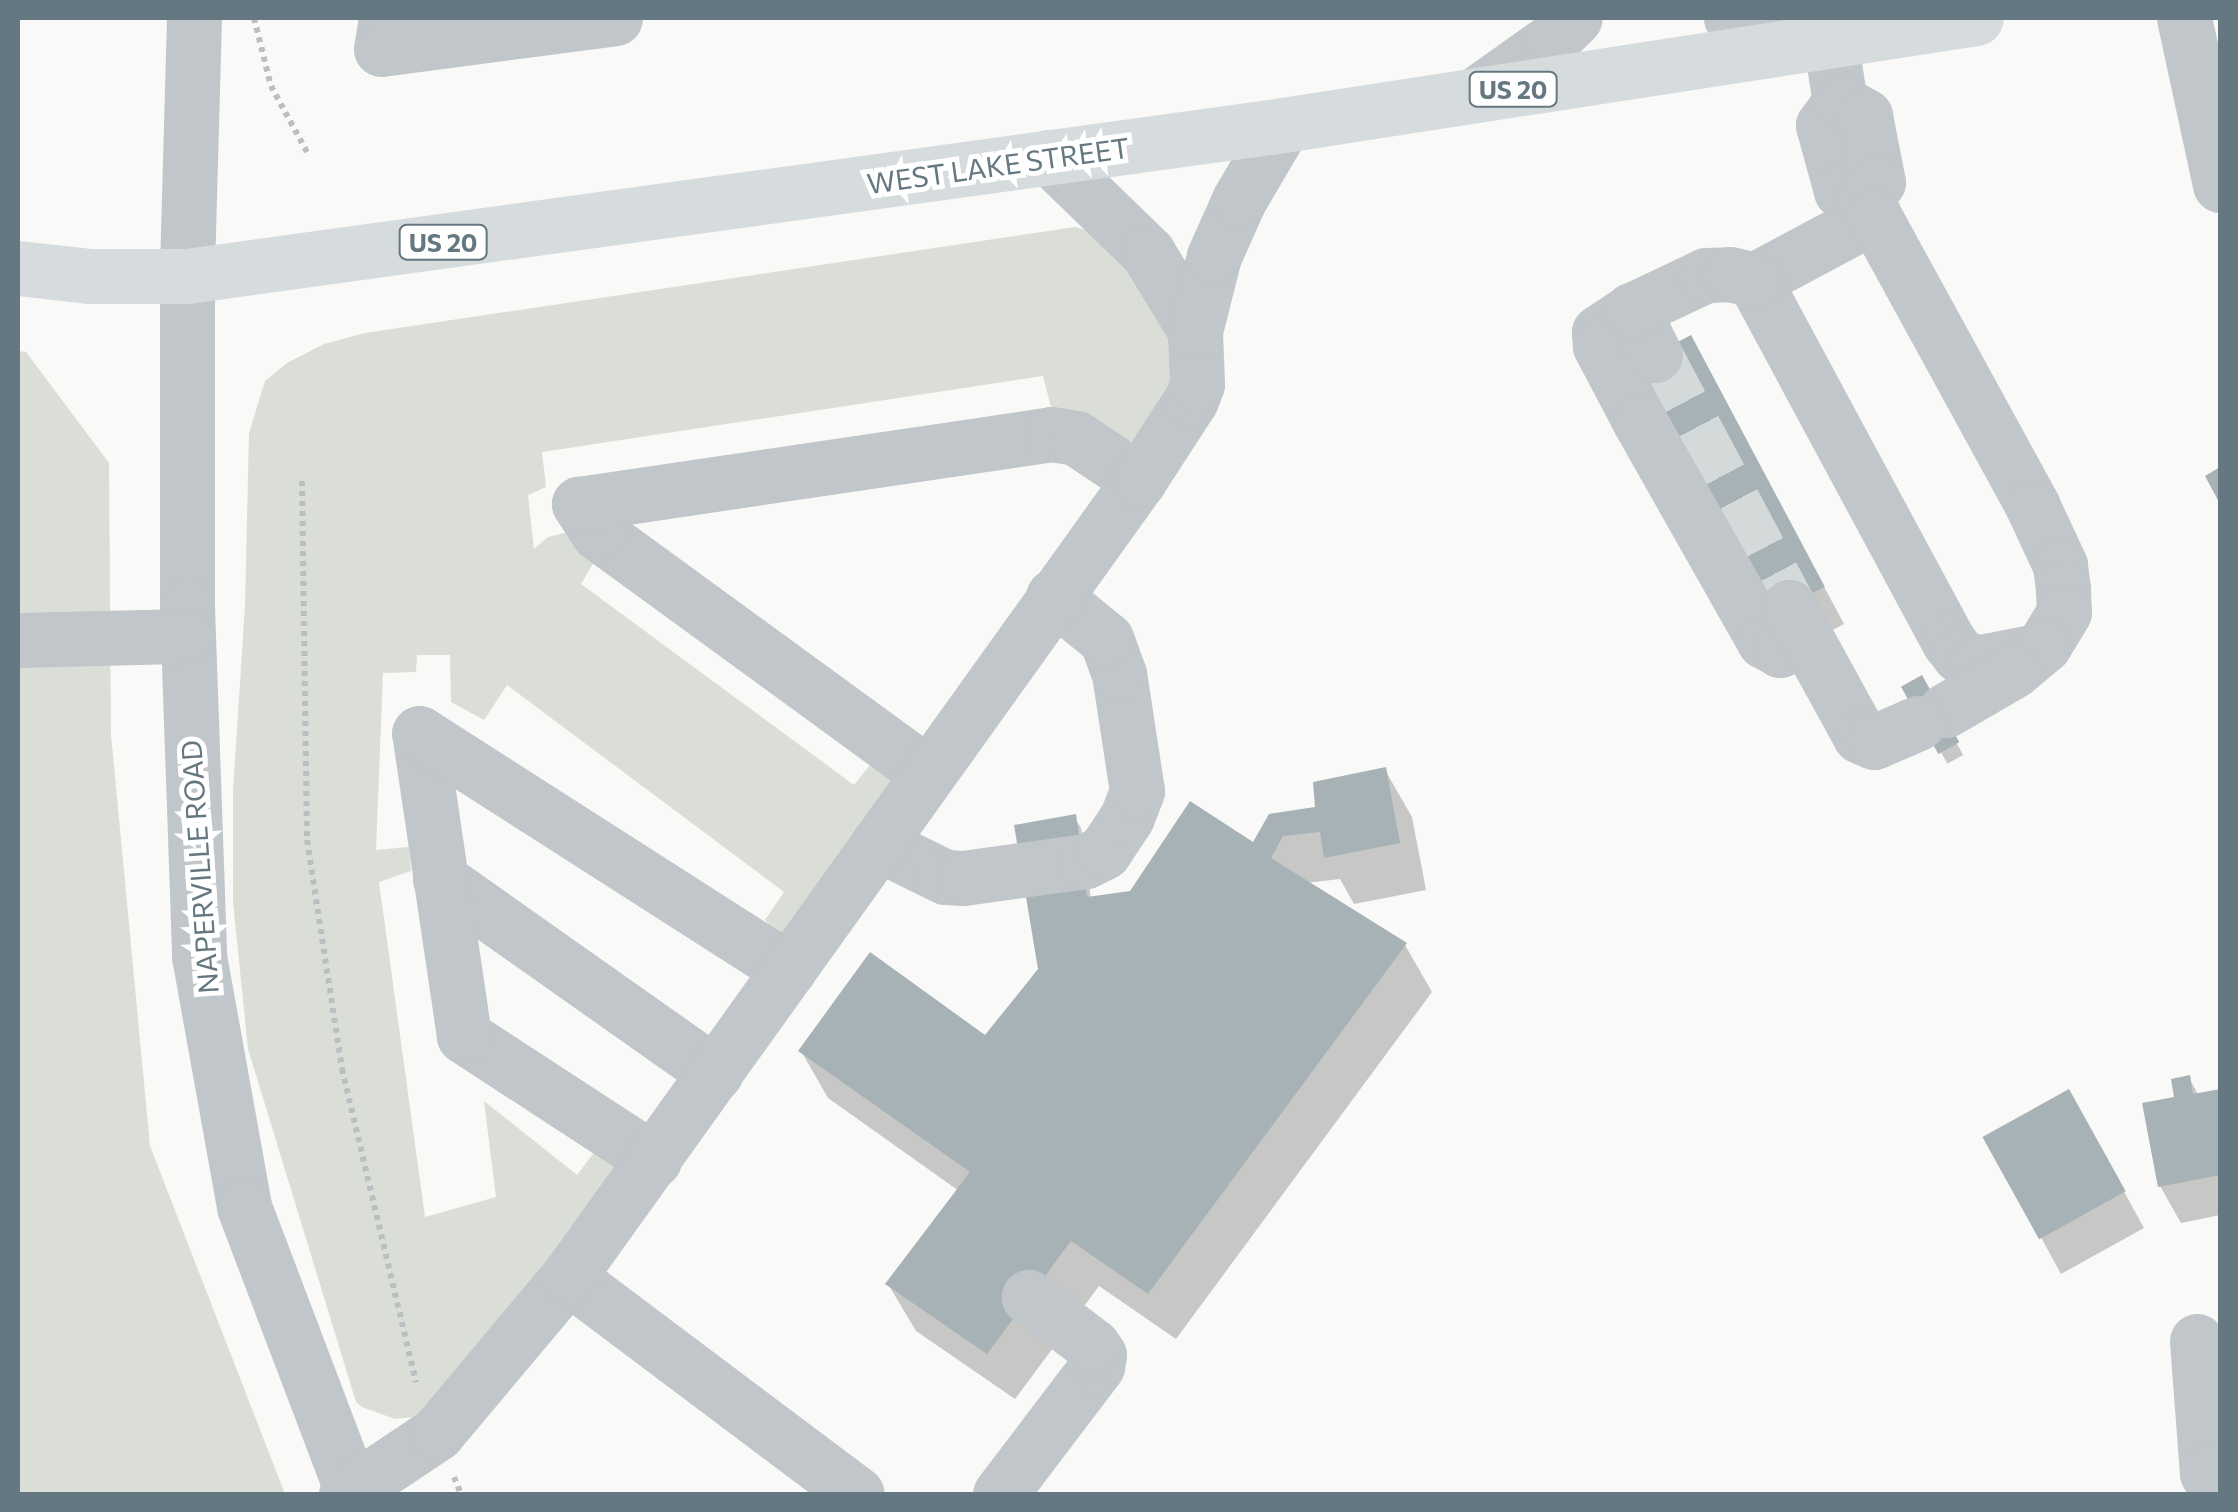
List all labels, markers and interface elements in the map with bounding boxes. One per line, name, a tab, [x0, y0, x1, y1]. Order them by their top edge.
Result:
road number: US 20	[1468, 69, 1558, 109]
street label: WEST LAKE STREET	[865, 130, 1131, 200]
road number: US 20	[398, 222, 488, 262]
street label: NAPERVILLE ROAD	[173, 739, 225, 995]

